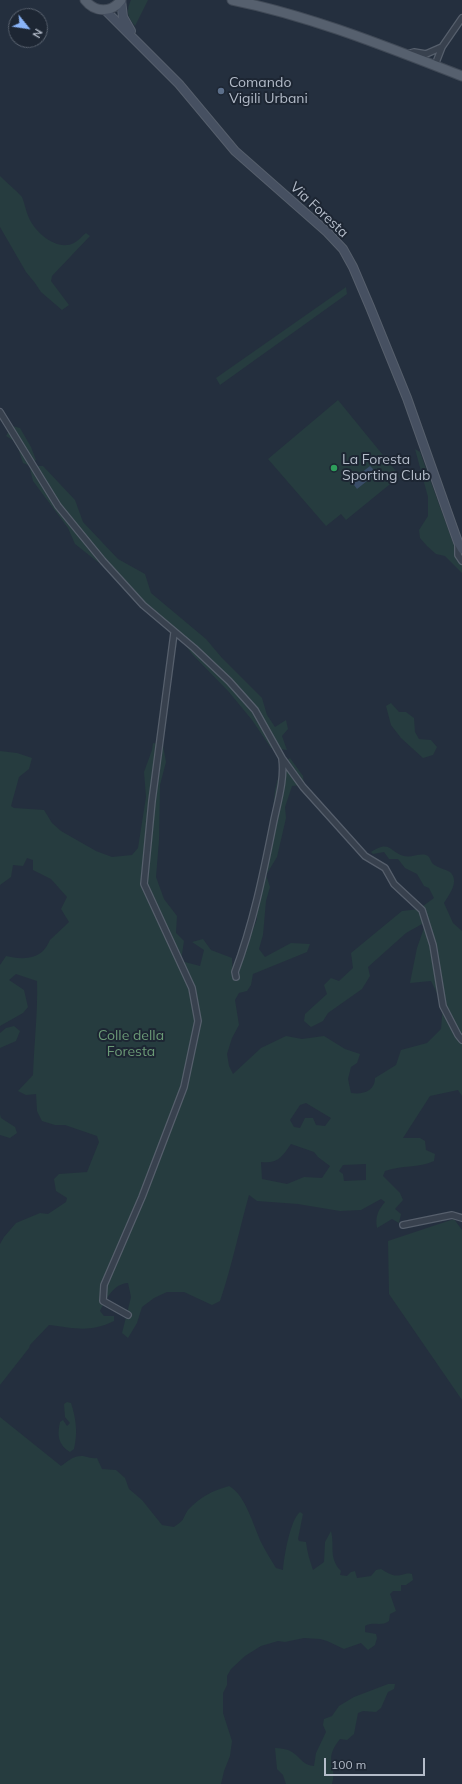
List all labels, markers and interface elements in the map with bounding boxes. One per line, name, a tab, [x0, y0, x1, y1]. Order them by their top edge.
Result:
north arrow	[8, 8, 48, 48]
text: N	[29, 26, 46, 41]
place label: Comando Vigili Urbani	[229, 75, 308, 108]
marker: Comando Vigili Urbani	[216, 86, 226, 96]
street label: Via Foresta	[286, 179, 352, 241]
place label: La Foresta Sporting Club	[342, 452, 430, 484]
marker: La Foresta Sporting Club	[329, 463, 339, 473]
park label: Colle della Foresta	[98, 1028, 164, 1060]
scale bar	[326, 1750, 427, 1776]
text: 100 m	[331, 1757, 366, 1772]

